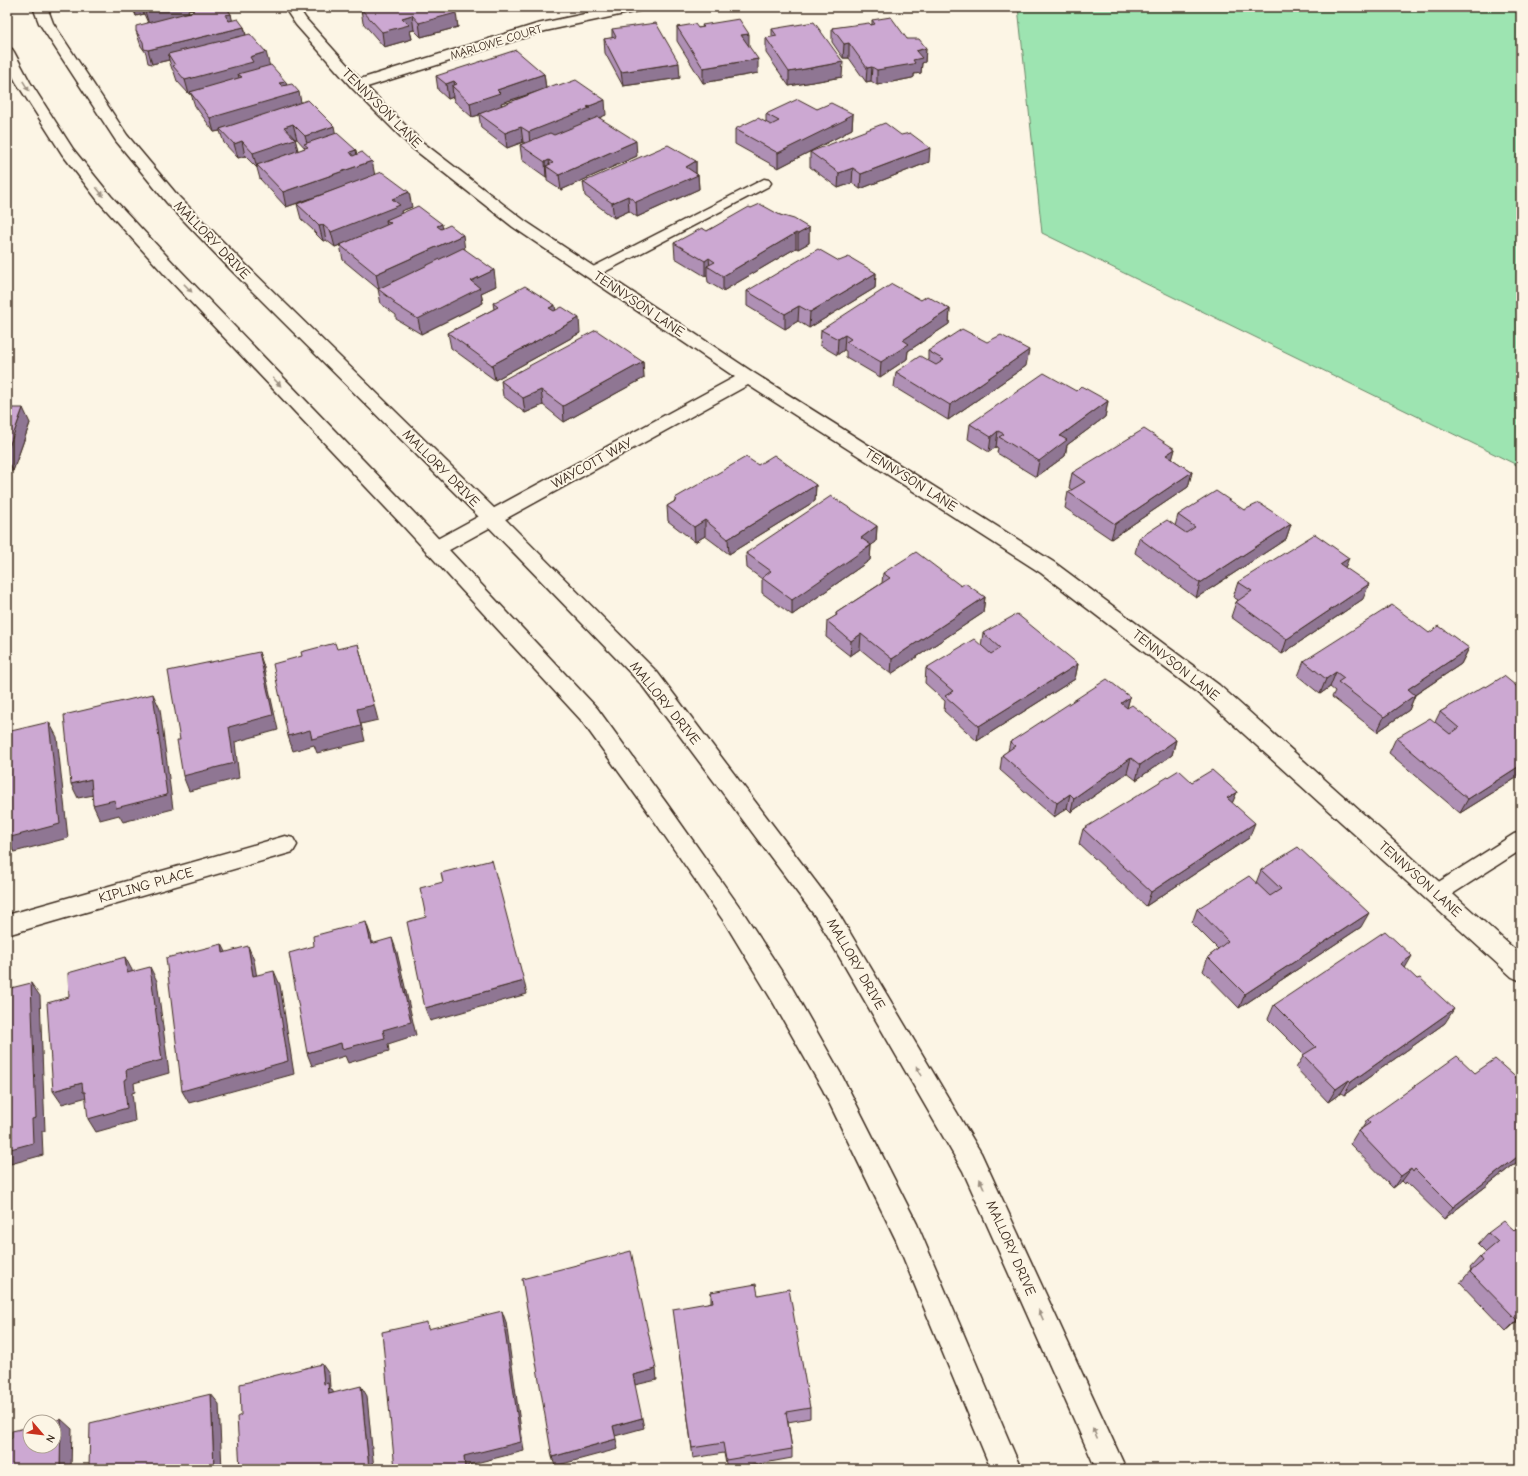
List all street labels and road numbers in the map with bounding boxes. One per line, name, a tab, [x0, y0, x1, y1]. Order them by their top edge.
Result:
street label: MARLOWE COURT	[448, 21, 545, 63]
street label: TENNYSON LANE	[339, 65, 425, 151]
street label: MALLORY DRIVE	[170, 197, 254, 283]
street label: TENNYSON LANE	[590, 267, 688, 341]
street label: MALLORY DRIVE	[399, 426, 483, 510]
street label: WAYCOTT WAY	[549, 433, 636, 492]
street label: TENNYSON LANE	[862, 445, 960, 515]
street label: TENNYSON LANE	[1129, 626, 1223, 704]
street label: MALLORY DRIVE	[626, 658, 704, 748]
street label: TENNYSON LANE	[1375, 837, 1465, 921]
street label: KIPLING PLACE	[97, 863, 195, 907]
street label: MALLORY DRIVE	[823, 915, 889, 1013]
street label: MALLORY DRIVE	[982, 1198, 1040, 1298]

